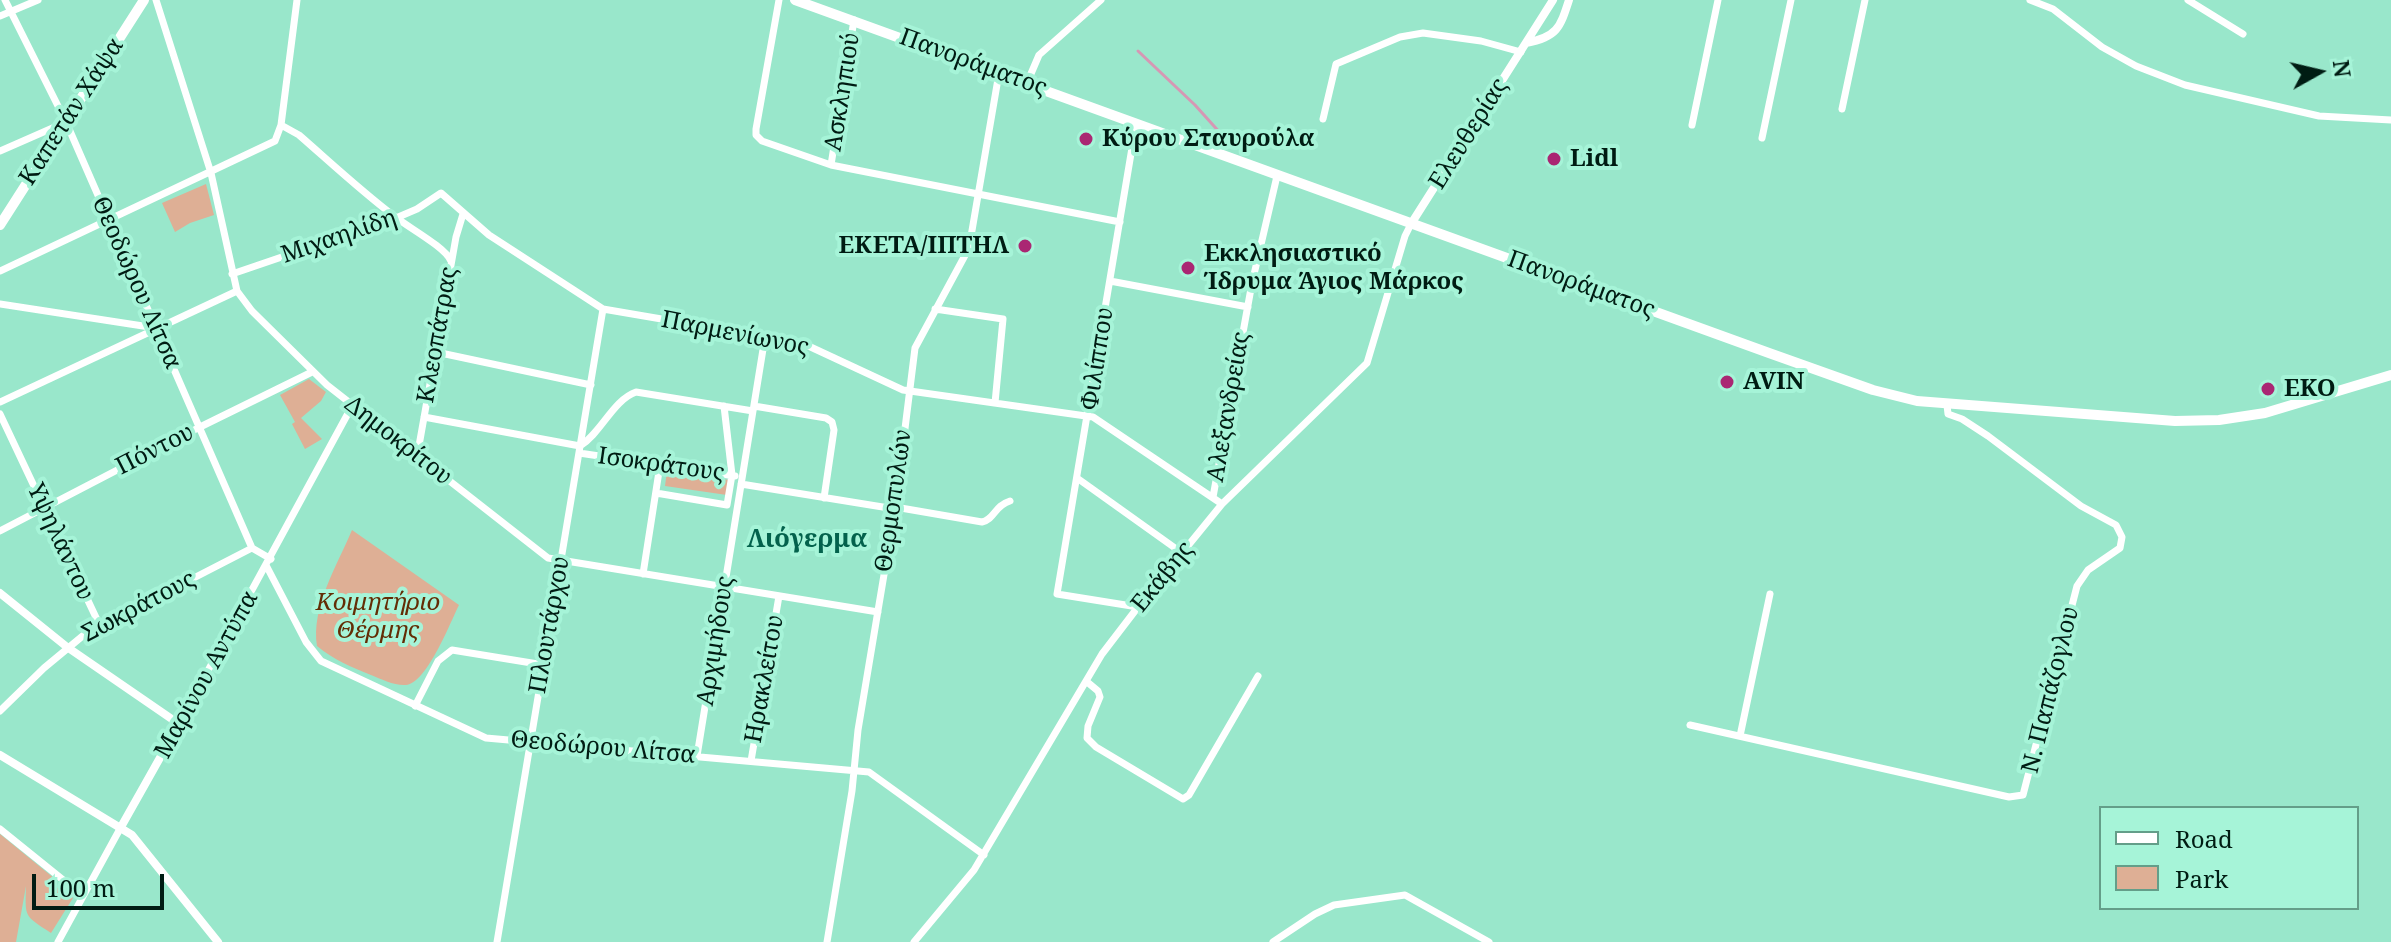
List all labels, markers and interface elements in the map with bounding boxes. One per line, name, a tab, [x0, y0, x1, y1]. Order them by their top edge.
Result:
street label: Πανοράματος	[895, 23, 1051, 103]
street label: Ασκληπιού	[819, 30, 867, 154]
north arrow	[2279, 32, 2359, 112]
street label: Καπετάν Χάψα	[14, 33, 130, 191]
text: N	[2327, 58, 2359, 79]
street label: Ελευθερίας	[1424, 73, 1514, 195]
place label: Κύρου Σταυρούλα	[1102, 125, 1315, 153]
marker: Κύρου Σταυρούλα	[1077, 130, 1095, 148]
place label: Lidl	[1570, 145, 1618, 173]
marker: Lidl	[1545, 150, 1563, 168]
street label: Θεοδώρου Λίτσα	[85, 192, 187, 374]
street label: Μιχαηλίδη	[278, 204, 400, 270]
place label: ΕΚΕΤΑ/ΙΠΤΗΛ	[839, 232, 1009, 260]
marker: ΕΚΕΤΑ/ΙΠΤΗΛ	[1016, 237, 1034, 255]
place label: Εκκλησιαστικό Ίδρυμα Άγιος Μάρκος	[1204, 240, 1464, 296]
street label: Πανοράματος	[1503, 245, 1659, 325]
marker: Εκκλησιαστικό Ίδρυμα Άγιος Μάρκος	[1179, 259, 1197, 277]
street label: Κλεοπάτρας	[412, 265, 464, 405]
street label: Φιλίππου	[1076, 305, 1120, 413]
street label: Παρμενίωνος	[659, 306, 811, 362]
street label: Αλεξανδρείας	[1202, 330, 1256, 484]
place label: AVIN	[1743, 368, 1804, 396]
marker: AVIN	[1718, 373, 1736, 391]
place label: EKO	[2284, 375, 2336, 403]
marker: EKO	[2259, 380, 2277, 398]
street label: Δημοκρίτου	[339, 390, 457, 492]
street label: Πόντου	[111, 418, 199, 482]
street label: Θερμοπυλών	[870, 428, 918, 574]
street label: Ισοκράτους	[596, 442, 726, 488]
street label: Υψηλάντου	[20, 479, 100, 605]
district label: Λιόγερμα	[747, 524, 867, 556]
street label: Εκάβης	[1126, 536, 1200, 618]
street label: Πλουτάρχου	[524, 554, 576, 696]
street label: Σωκράτους	[77, 565, 201, 649]
street label: Αρχιμήδους	[692, 574, 740, 708]
street label: Μαρίνου Αντύπα	[149, 586, 265, 764]
park label: Κοιμητήριο Θέρμης	[316, 589, 440, 645]
street label: Ν. Παπάζογλου	[2016, 604, 2086, 776]
street label: Ηρακλείτου	[740, 613, 790, 745]
street label: Θεοδώρου Λίτσα	[509, 726, 697, 770]
legend	[2099, 806, 2359, 910]
text: Road	[2175, 822, 2233, 855]
scale bar	[36, 858, 168, 908]
text: Park	[2175, 862, 2228, 895]
text: 100 m	[46, 871, 115, 904]

